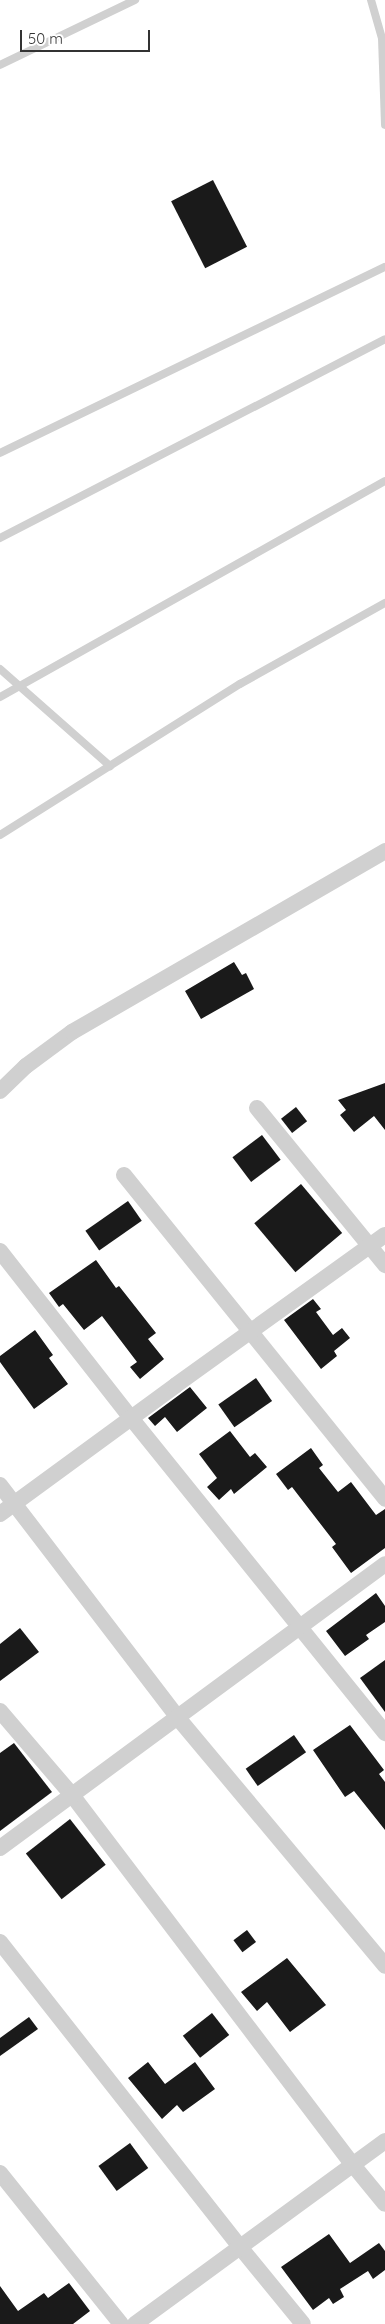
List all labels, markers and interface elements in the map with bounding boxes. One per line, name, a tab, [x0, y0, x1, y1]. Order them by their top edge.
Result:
scale bar	[22, 20, 152, 52]
text: 50 m	[28, 29, 63, 48]

